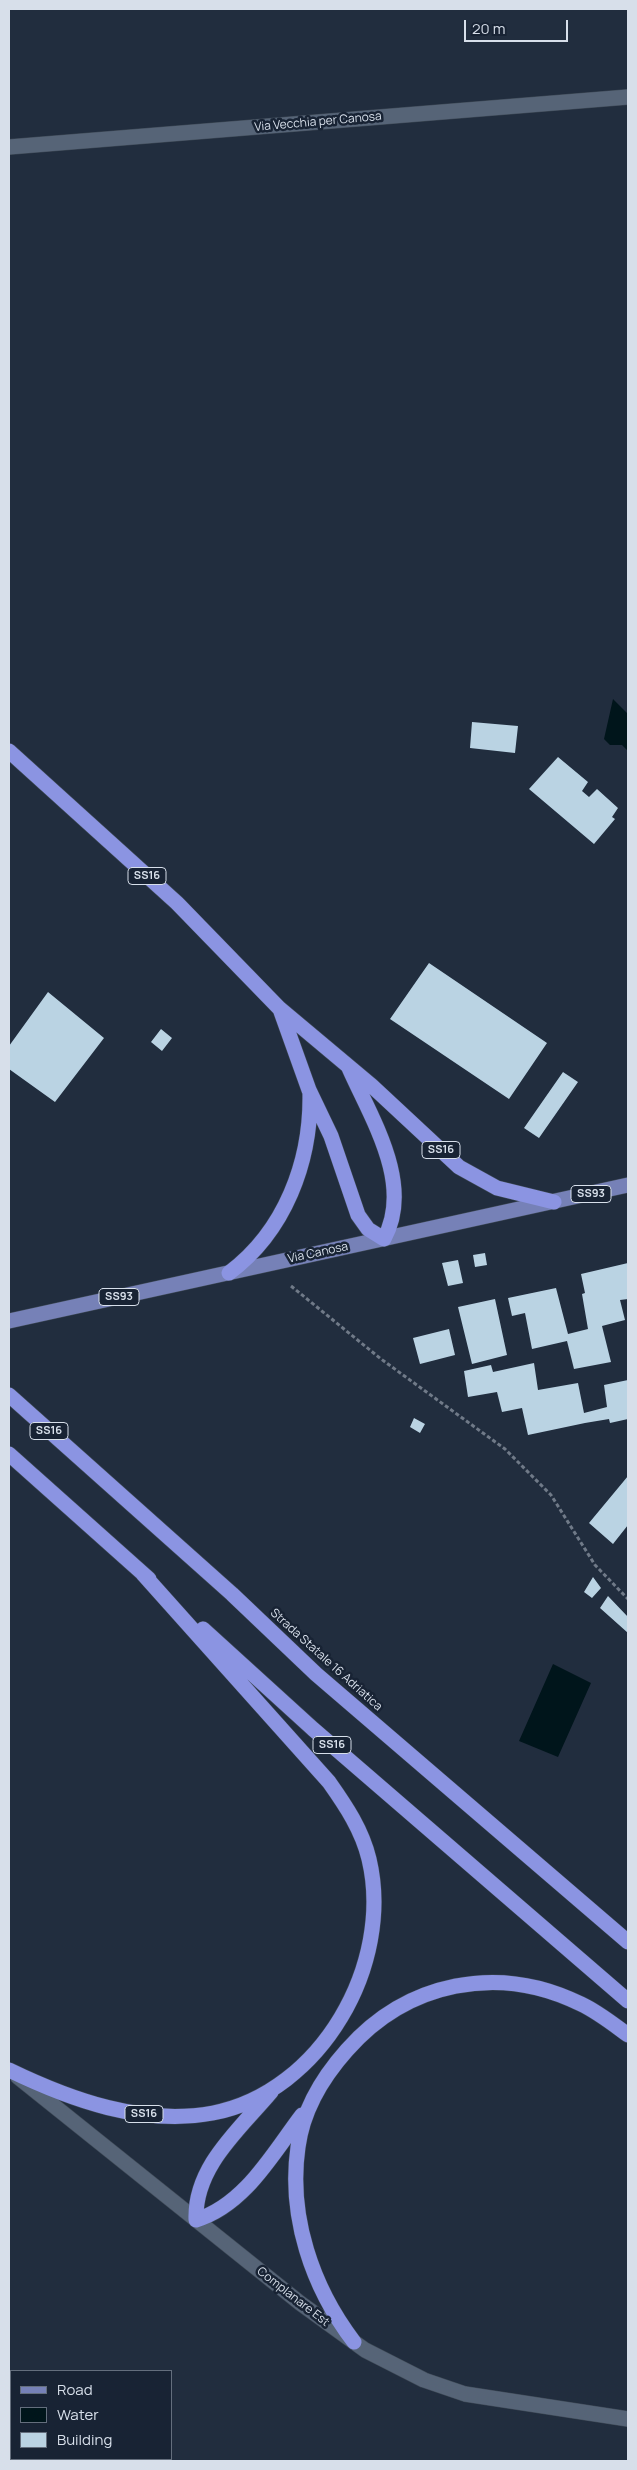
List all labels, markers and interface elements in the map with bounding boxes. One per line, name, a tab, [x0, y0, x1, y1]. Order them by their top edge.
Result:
scale bar	[467, 10, 571, 42]
text: 20 m	[472, 18, 505, 39]
street label: Via Vecchia per Canosa	[254, 109, 382, 135]
road number: SS16	[128, 868, 166, 884]
road number: SS16	[422, 1142, 460, 1158]
road number: SS93	[571, 1186, 611, 1202]
street label: Via Canosa	[287, 1240, 349, 1266]
road number: SS93	[99, 1288, 139, 1305]
road number: SS16	[30, 1422, 68, 1440]
street label: Strada Statale 16 Adriatica	[267, 1606, 385, 1714]
road number: SS16	[313, 1736, 351, 1754]
road number: SS16	[125, 2106, 163, 2122]
street label: Complanare Est	[254, 2264, 332, 2330]
legend	[10, 2370, 172, 2460]
text: Road	[57, 2379, 93, 2400]
text: Water	[57, 2404, 99, 2425]
text: Building	[57, 2429, 112, 2450]

